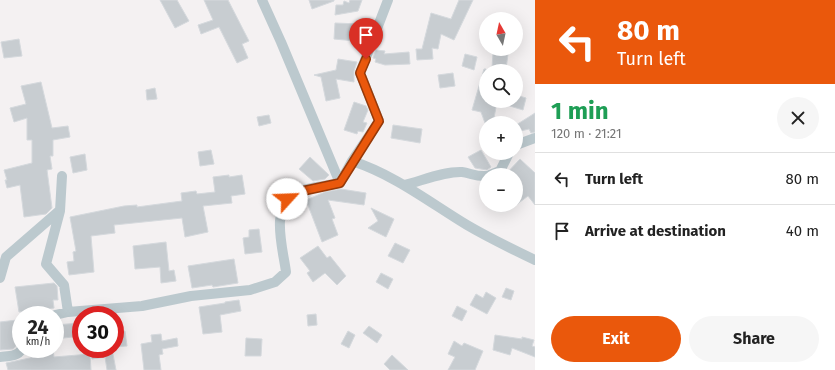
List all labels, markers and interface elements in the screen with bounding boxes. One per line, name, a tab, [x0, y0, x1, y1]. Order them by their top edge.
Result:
north arrow	[479, 12, 523, 56]
map controls	[479, 12, 523, 212]
text: 80 m	[617, 14, 680, 47]
icon: left	[551, 16, 603, 68]
pin	[349, 18, 383, 59]
icon: arrive	[355, 24, 377, 46]
text: Turn left	[617, 48, 686, 70]
button: search	[479, 64, 523, 108]
text: 1 min	[551, 97, 609, 125]
button: close	[777, 97, 819, 139]
button: +	[479, 116, 523, 160]
text: 120 m · 21:21	[551, 126, 622, 141]
button: −	[479, 168, 523, 212]
icon: left	[551, 168, 573, 190]
text: Turn left	[585, 170, 643, 188]
text: 80 m	[786, 170, 819, 188]
position arrow	[266, 178, 308, 220]
icon: arrive	[551, 220, 573, 242]
text: Arrive at destination	[585, 222, 726, 240]
text: 40 m	[786, 222, 819, 240]
speed limit sign: 30	[72, 306, 124, 358]
text: 24	[27, 315, 49, 339]
button: Exit	[551, 316, 681, 362]
button: Share	[689, 316, 819, 362]
text: km/h	[26, 336, 50, 348]

